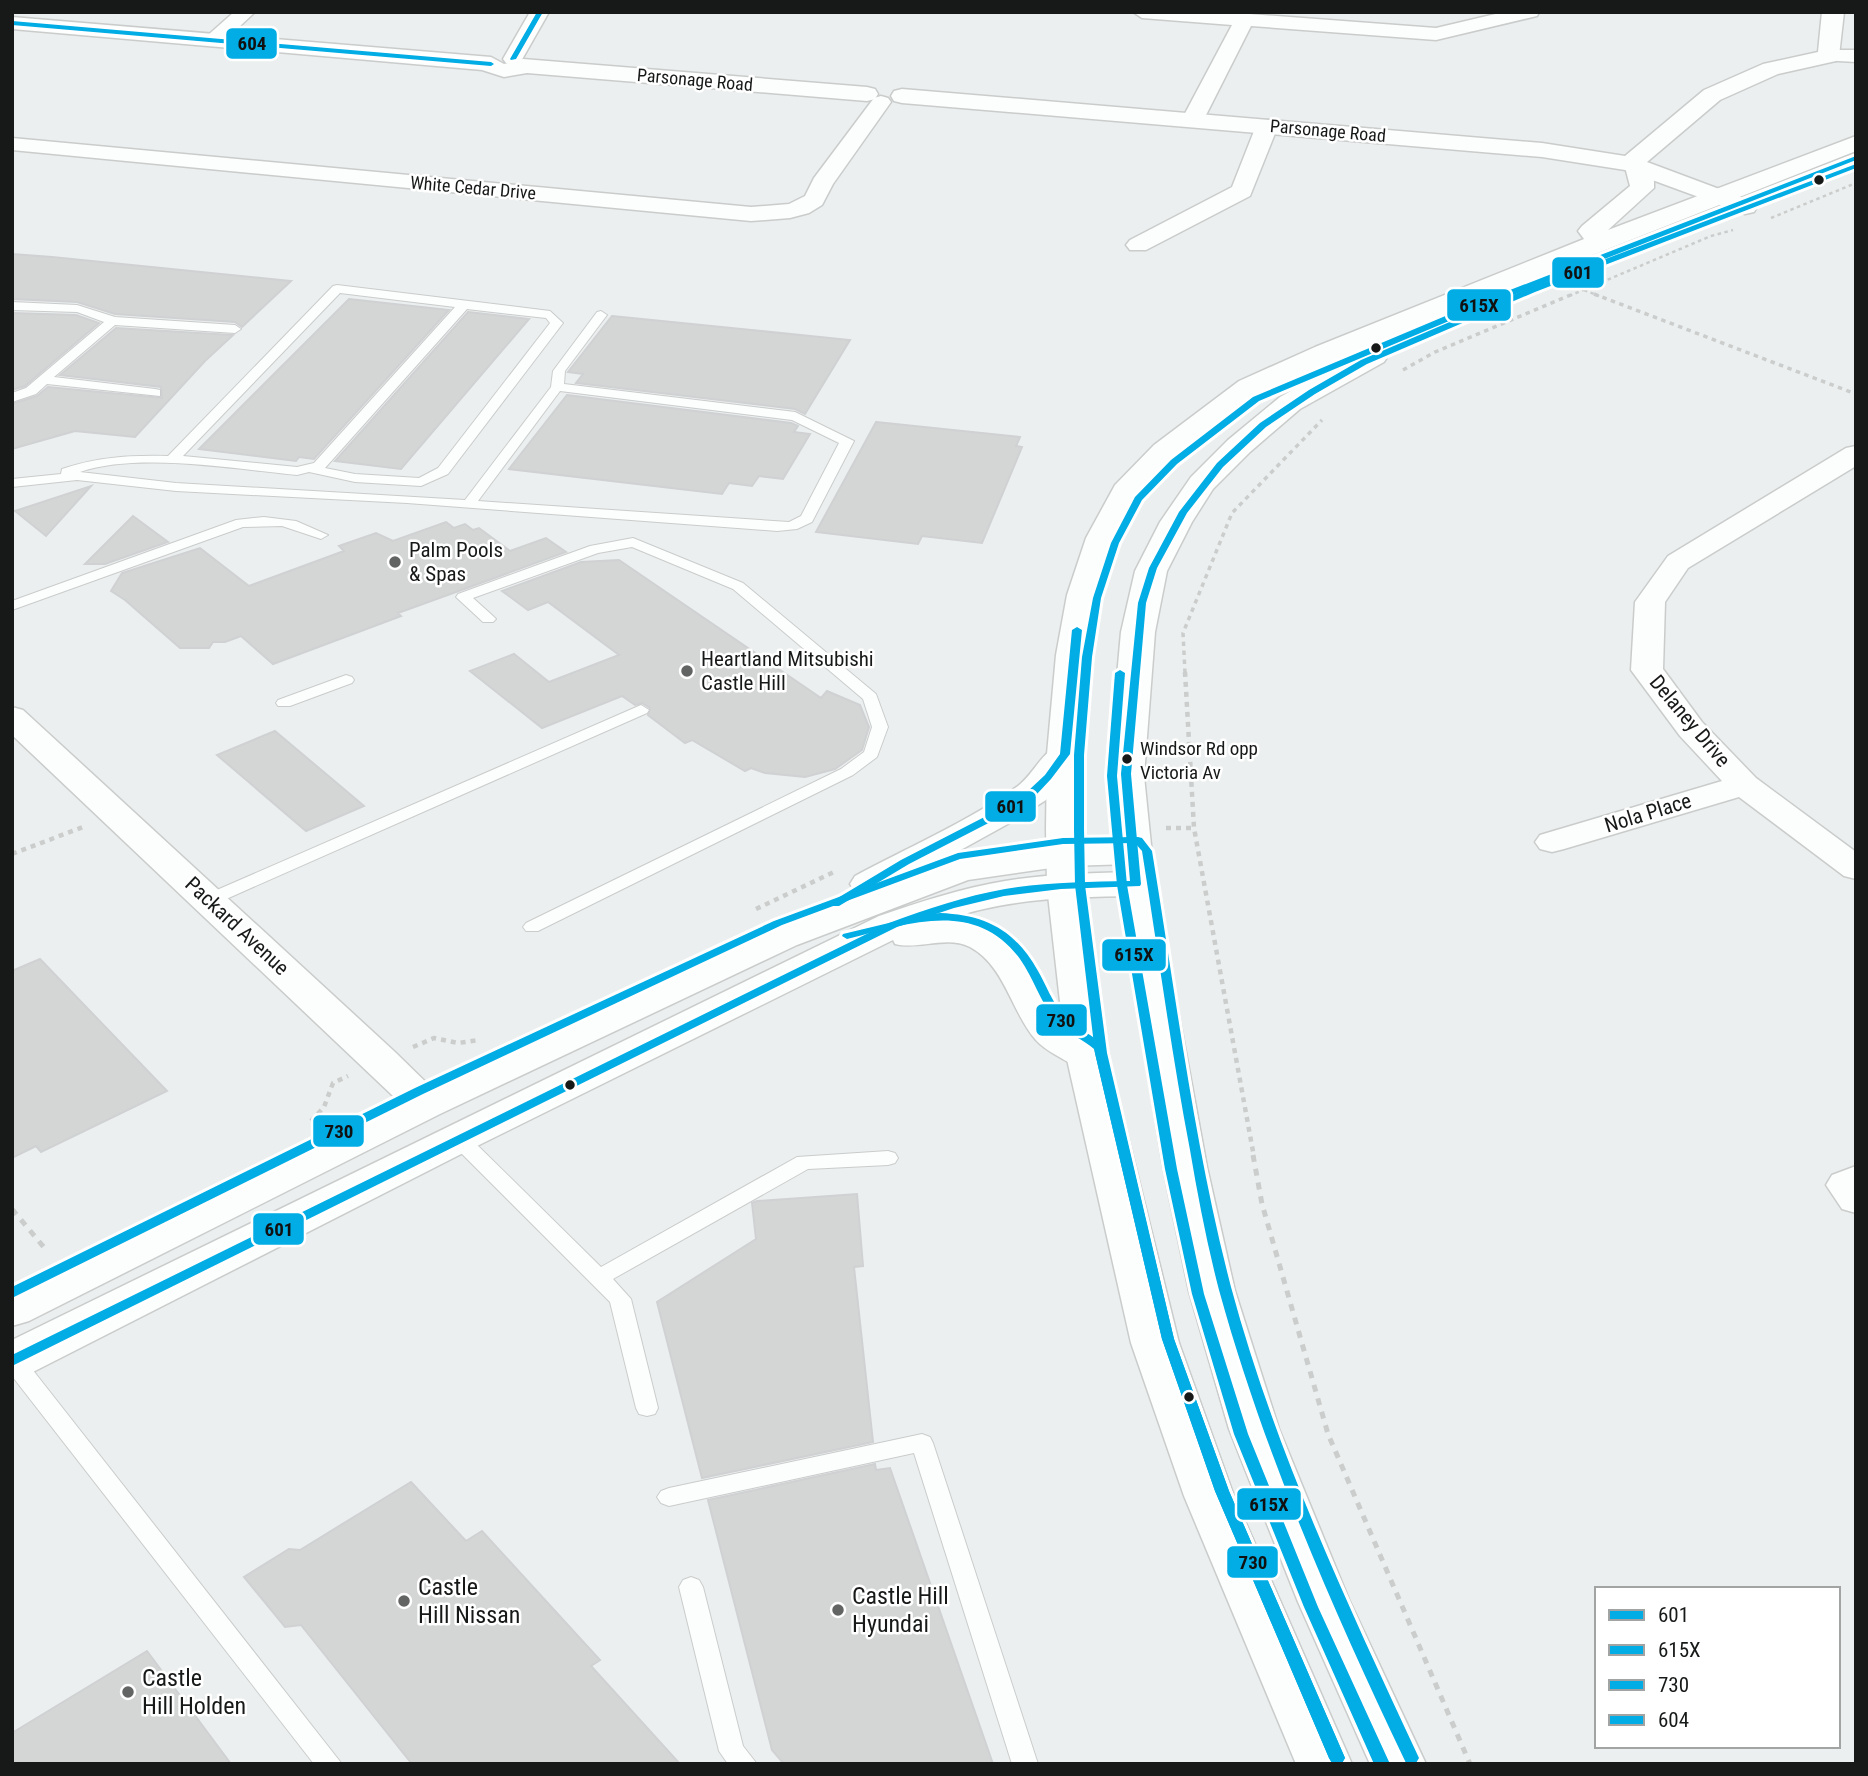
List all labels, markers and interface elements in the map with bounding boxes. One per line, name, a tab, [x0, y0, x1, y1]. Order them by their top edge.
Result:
line badge: 604	[225, 27, 278, 60]
text: 604	[238, 32, 266, 55]
street label: Parsonage Road	[636, 64, 754, 95]
street label: Parsonage Road	[1269, 115, 1387, 146]
street label: White Cedar Drive	[409, 172, 537, 203]
unlabelled marker	[1812, 173, 1826, 187]
line badge: 601	[1551, 256, 1605, 289]
text: 601	[1564, 261, 1592, 284]
line badge: 615X	[1446, 288, 1512, 322]
text: 615X	[1459, 294, 1499, 317]
unlabelled marker	[1369, 341, 1383, 355]
place label: Palm Pools & Spas	[409, 538, 503, 586]
marker: Palm Pools & Spas	[387, 554, 403, 570]
place label: Heartland Mitsubishi Castle Hill	[701, 647, 874, 695]
marker: Heartland Mitsubishi Castle Hill	[679, 663, 695, 679]
street label: Delaney Drive	[1645, 670, 1735, 772]
place label: Windsor Rd opp Victoria Av	[1140, 737, 1258, 784]
marker: Windsor Rd opp Victoria Av	[1120, 752, 1134, 766]
street label: Nola Place	[1602, 788, 1694, 838]
line badge: 601	[984, 790, 1037, 823]
text: 601	[997, 795, 1025, 818]
street label: Packard Avenue	[180, 872, 294, 980]
line badge: 615X	[1101, 938, 1167, 972]
text: 615X	[1114, 943, 1154, 966]
line badge: 730	[1035, 1003, 1088, 1037]
text: 730	[1047, 1009, 1075, 1032]
unlabelled marker	[563, 1078, 577, 1092]
line badge: 730	[312, 1114, 365, 1148]
text: 730	[325, 1120, 353, 1143]
line badge: 601	[252, 1212, 305, 1246]
text: 601	[265, 1218, 293, 1241]
unlabelled marker	[1182, 1390, 1196, 1404]
line badge: 615X	[1236, 1487, 1302, 1521]
text: 615X	[1249, 1493, 1289, 1516]
line badge: 730	[1226, 1545, 1279, 1579]
text: 730	[1239, 1551, 1267, 1574]
place label: Castle Hill Nissan	[418, 1573, 520, 1629]
place label: Castle Hill Hyundai	[852, 1582, 949, 1638]
legend	[1595, 1587, 1840, 1748]
marker: Castle Hill Nissan	[396, 1593, 412, 1609]
marker: Castle Hill Hyundai	[830, 1602, 846, 1618]
text: 601	[1658, 1603, 1689, 1627]
text: 615X	[1658, 1638, 1701, 1662]
place label: Castle Hill Holden	[142, 1664, 246, 1720]
text: 730	[1658, 1673, 1689, 1697]
marker: Castle Hill Holden	[120, 1684, 136, 1700]
text: 604	[1658, 1708, 1689, 1732]

